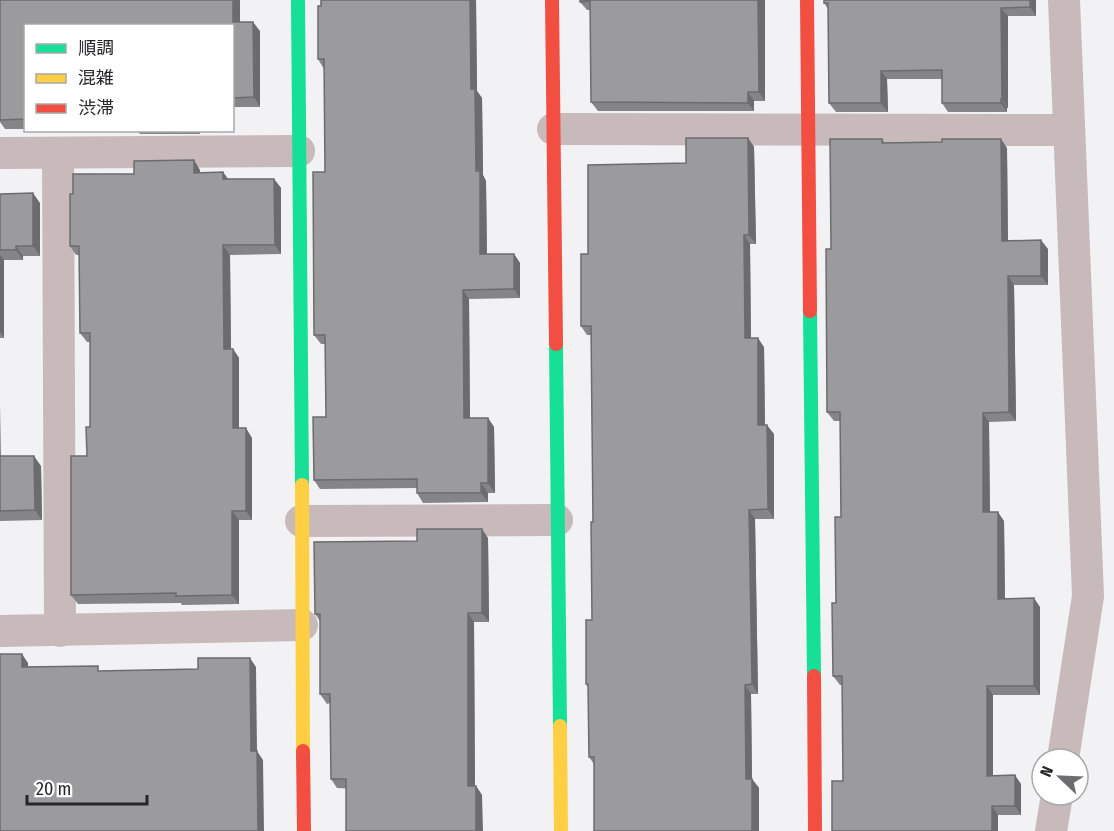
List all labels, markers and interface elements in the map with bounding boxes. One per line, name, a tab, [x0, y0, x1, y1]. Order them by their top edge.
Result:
legend	[24, 24, 234, 132]
text: 順調	[78, 37, 114, 59]
text: 混雑	[78, 67, 114, 89]
text: 渋滞	[78, 97, 114, 119]
north arrow	[1030, 747, 1090, 807]
text: N	[1036, 763, 1057, 779]
scale bar	[27, 768, 147, 806]
text: 20 m	[36, 778, 71, 800]

